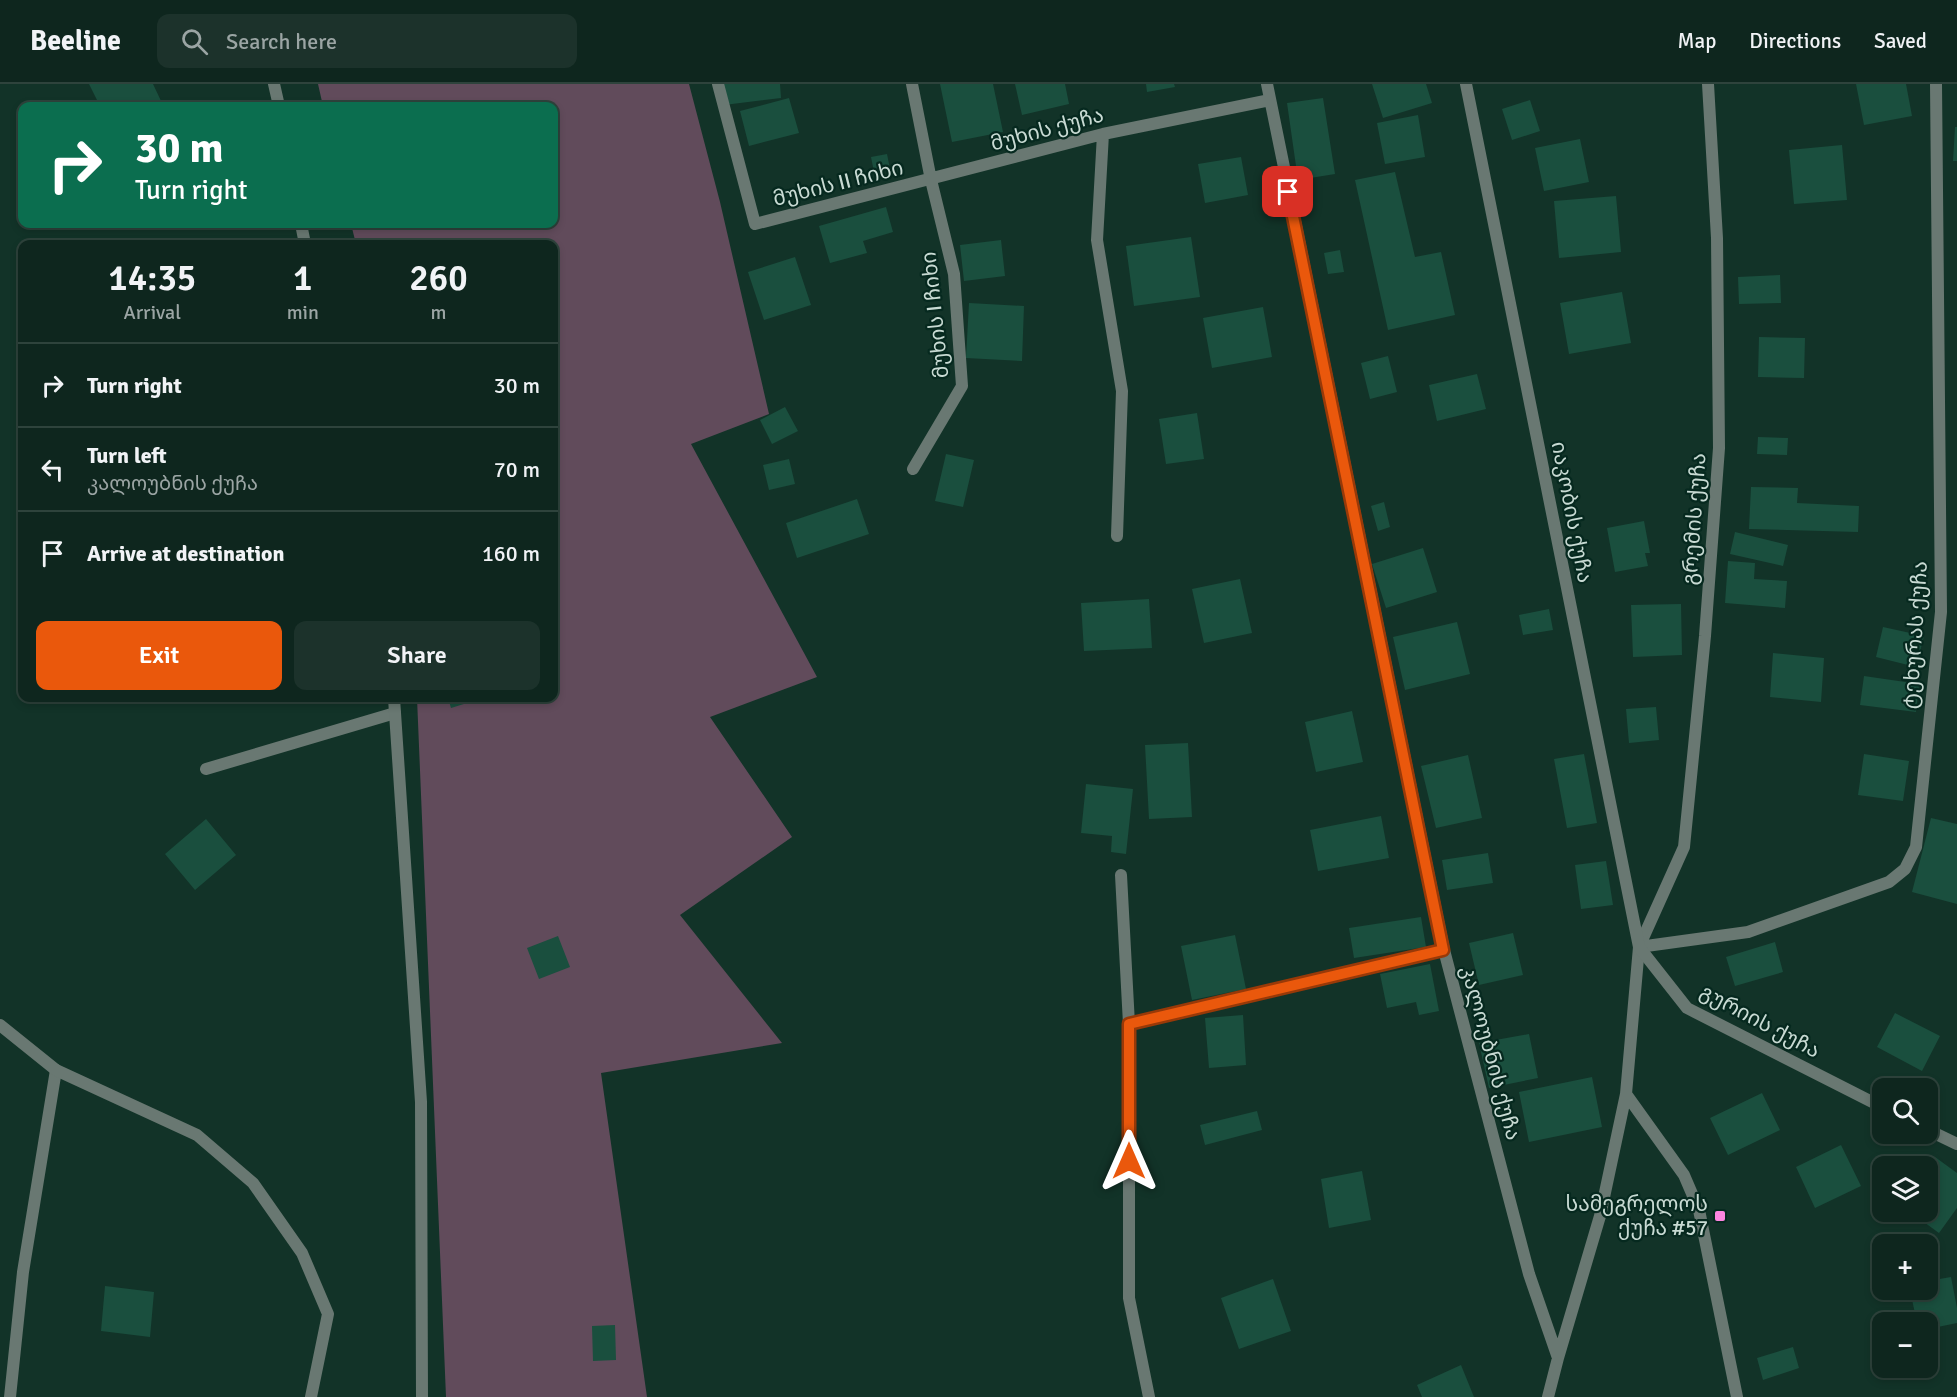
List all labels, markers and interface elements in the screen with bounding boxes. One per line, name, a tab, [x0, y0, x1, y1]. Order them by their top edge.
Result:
search box	[157, 14, 577, 68]
text: Beeline	[30, 24, 121, 58]
icon: search	[178, 25, 211, 58]
text: Search here	[226, 28, 337, 55]
text: Map	[1678, 28, 1716, 54]
text: Directions	[1749, 28, 1841, 54]
text: Saved	[1874, 28, 1927, 54]
street label: მუხის ქუჩა	[987, 101, 1107, 157]
text: 30 m	[135, 123, 224, 174]
icon: right	[36, 126, 114, 204]
street label: მუხის II ჩიხი	[770, 154, 906, 212]
pin	[1262, 166, 1313, 217]
text: Turn right	[135, 174, 248, 207]
icon: arrive	[1271, 175, 1304, 208]
street label: მუხის I ჩიხი	[915, 250, 955, 380]
text: 14:35	[108, 256, 196, 301]
text: 1	[293, 256, 313, 301]
text: 260	[409, 256, 468, 301]
text: Arrival	[124, 300, 181, 325]
text: min	[287, 300, 319, 325]
text: m	[430, 300, 446, 325]
icon: right	[36, 369, 69, 402]
text: Turn right	[87, 372, 182, 399]
text: 30 m	[494, 372, 540, 399]
street label: იაკობის ქუჩა	[1546, 439, 1598, 585]
text: Turn left	[87, 442, 167, 469]
street label: გრემის ქუჩა	[1676, 452, 1712, 586]
icon: left	[36, 453, 69, 486]
text: 70 m	[494, 456, 540, 483]
text: კალოუბნის ქუჩა	[87, 471, 258, 496]
icon: arrive	[36, 537, 69, 570]
text: Arrive at destination	[87, 540, 284, 567]
text: 160 m	[482, 540, 540, 567]
street label: ტეხურას ქუჩა	[1897, 560, 1933, 710]
button: Exit	[36, 621, 282, 690]
button: Share	[294, 621, 540, 690]
street label: კალოუბნის ქუჩა	[1455, 963, 1527, 1143]
street label: გურიის ქუჩა	[1695, 978, 1825, 1064]
map controls	[1872, 1078, 1938, 1378]
button: search	[1872, 1078, 1938, 1144]
position arrow	[1097, 1129, 1161, 1193]
button: layers	[1872, 1156, 1938, 1222]
place label: სამეგრელოს ქუჩა #57	[1566, 1191, 1708, 1241]
marker: სამეგრელოს ქუჩა #57	[1713, 1209, 1727, 1223]
button: +	[1872, 1234, 1938, 1300]
button: −	[1872, 1312, 1938, 1378]

